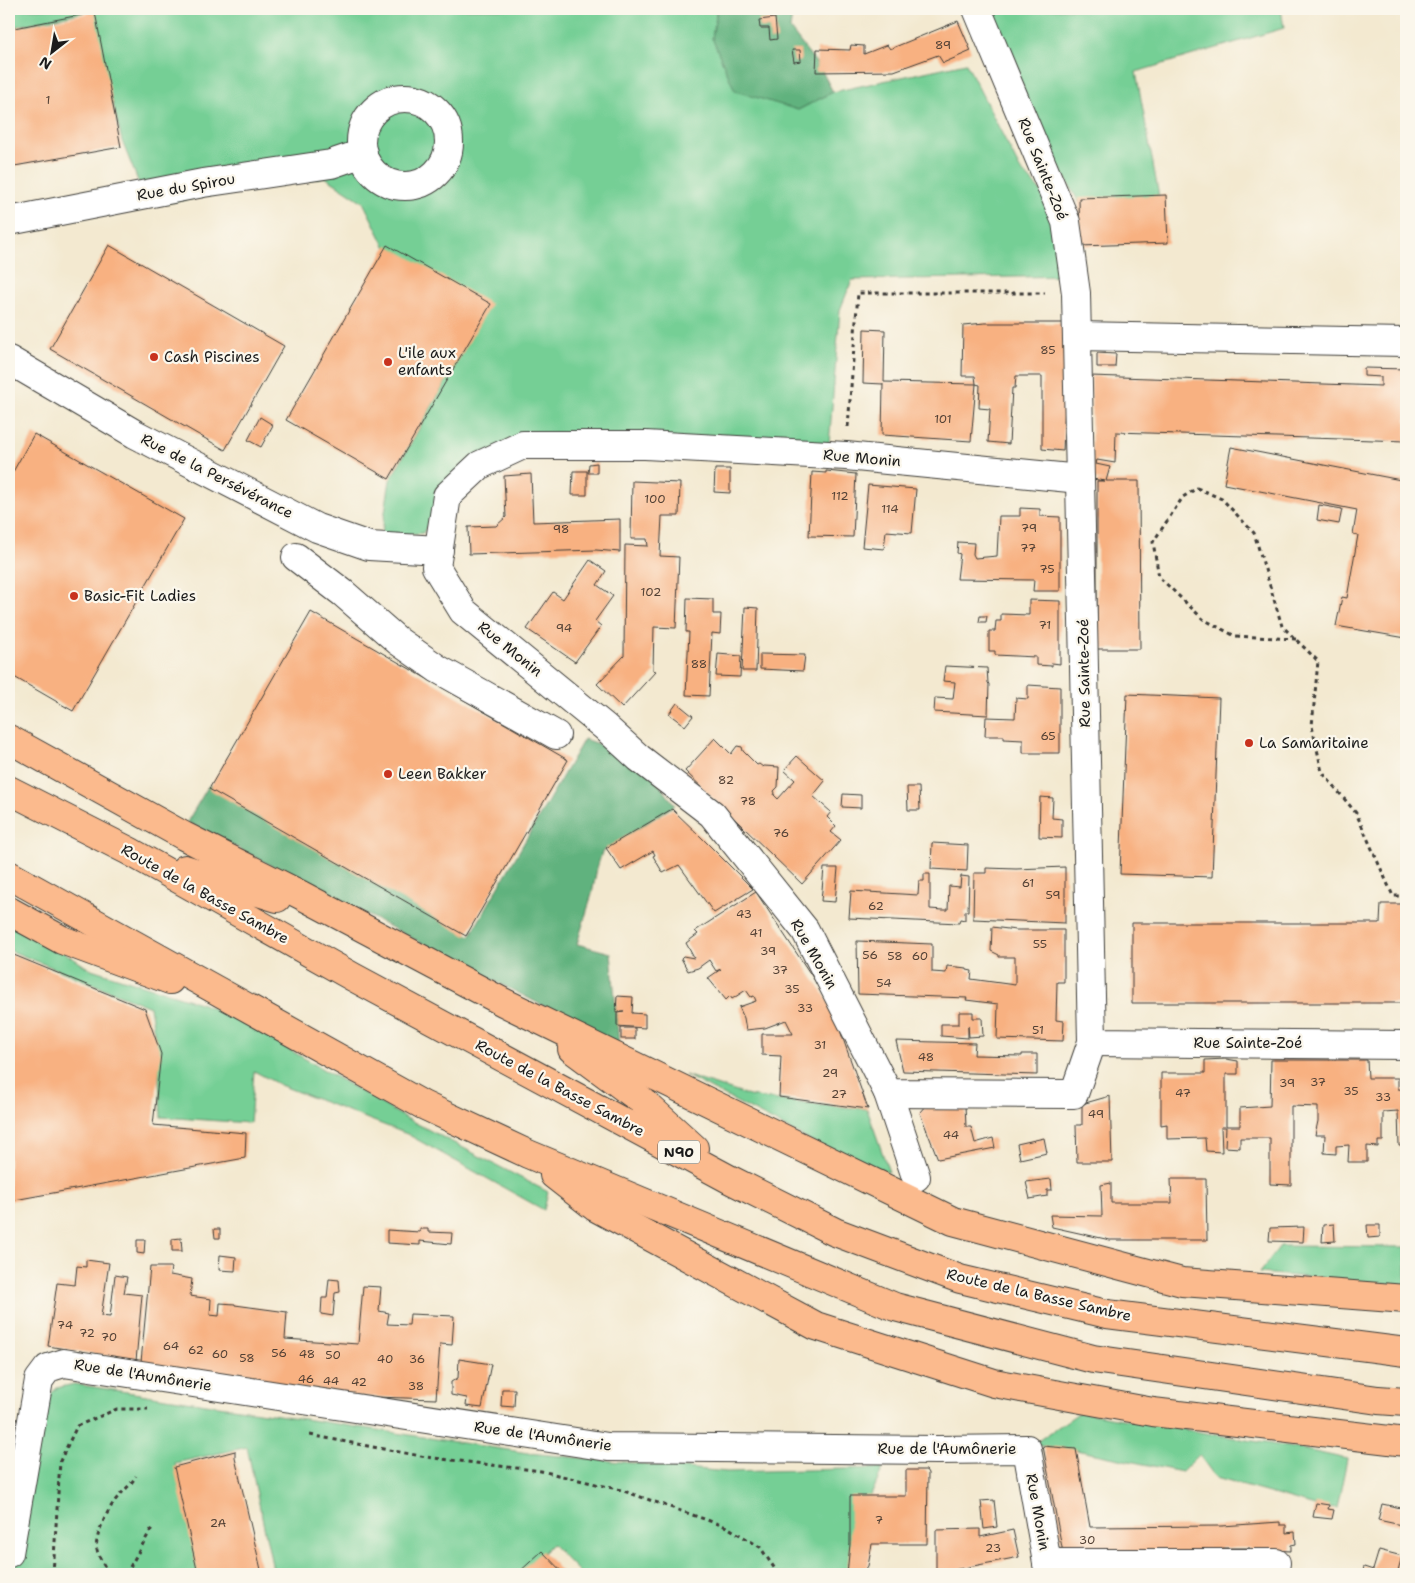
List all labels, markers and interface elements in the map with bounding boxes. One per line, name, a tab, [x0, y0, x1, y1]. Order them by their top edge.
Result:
north arrow	[28, 28, 78, 78]
house number: 89	[935, 37, 951, 53]
text: N	[36, 53, 55, 74]
house number: 1	[45, 92, 51, 108]
street label: Rue Sainte-Zoé	[1013, 115, 1073, 223]
street label: Rue du Spirou	[135, 169, 237, 205]
house number: 85	[1040, 342, 1056, 358]
place label: L'ile aux enfants	[398, 343, 456, 380]
place label: Cash Piscines	[164, 347, 260, 367]
marker: Cash Piscines	[148, 351, 160, 363]
marker: L'ile aux enfants	[382, 356, 394, 368]
house number: 101	[934, 411, 952, 427]
street label: Rue de la Persévérance	[137, 429, 297, 523]
street label: Rue Monin	[822, 445, 902, 471]
house number: 112	[831, 488, 849, 504]
house number: 100	[644, 491, 666, 507]
house number: 114	[881, 501, 899, 517]
house number: 79	[1021, 520, 1037, 536]
house number: 98	[553, 521, 569, 537]
house number: 77	[1020, 540, 1036, 556]
house number: 75	[1039, 561, 1055, 577]
house number: 102	[641, 584, 661, 600]
place label: Basic-Fit Ladies	[84, 586, 196, 606]
marker: Basic-Fit Ladies	[68, 590, 80, 602]
street label: Rue Monin	[473, 617, 547, 681]
house number: 71	[1039, 617, 1051, 633]
street label: Rue Sainte-Zoé	[1073, 618, 1095, 728]
house number: 94	[556, 620, 572, 636]
house number: 88	[691, 656, 707, 672]
house number: 65	[1040, 728, 1056, 744]
place label: La Samaritaine	[1259, 733, 1369, 753]
marker: La Samaritaine	[1243, 737, 1255, 749]
place label: Leen Bakker	[398, 764, 487, 784]
marker: Leen Bakker	[382, 768, 394, 780]
house number: 82	[718, 772, 734, 788]
house number: 78	[740, 793, 756, 809]
house number: 76	[773, 825, 789, 841]
street label: Route de la Basse Sambre	[118, 839, 292, 949]
house number: 61	[1022, 875, 1034, 891]
house number: 59	[1045, 887, 1061, 903]
house number: 62	[868, 898, 884, 914]
house number: 43	[736, 906, 752, 922]
street label: Rue Monin	[786, 915, 842, 993]
house number: 41	[750, 925, 762, 941]
house number: 55	[1033, 936, 1047, 952]
house number: 39	[760, 943, 776, 959]
house number: 56	[862, 947, 878, 963]
house number: 58	[887, 948, 903, 964]
house number: 60	[912, 948, 928, 964]
house number: 37	[772, 962, 788, 978]
house number: 54	[876, 975, 892, 991]
house number: 35	[784, 981, 800, 997]
house number: 33	[797, 1000, 813, 1016]
house number: 51	[1032, 1022, 1044, 1038]
street label: Rue Sainte-Zoé	[1194, 1033, 1302, 1053]
street label: Route de la Basse Sambre	[472, 1035, 648, 1141]
house number: 31	[814, 1037, 826, 1053]
house number: 48	[918, 1049, 934, 1065]
house number: 29	[822, 1065, 838, 1081]
house number: 37	[1310, 1074, 1326, 1090]
house number: 39	[1279, 1075, 1295, 1091]
house number: 35	[1343, 1083, 1359, 1099]
house number: 47	[1175, 1085, 1191, 1101]
house number: 27	[831, 1086, 847, 1102]
house number: 33	[1375, 1089, 1391, 1105]
house number: 49	[1088, 1106, 1104, 1122]
house number: 44	[943, 1127, 959, 1143]
road number: N90	[658, 1140, 700, 1164]
street label: Route de la Basse Sambre	[945, 1264, 1133, 1326]
house number: 74	[57, 1317, 73, 1333]
house number: 72	[79, 1325, 95, 1341]
house number: 70	[101, 1329, 117, 1345]
house number: 64	[163, 1338, 179, 1354]
house number: 62	[188, 1342, 204, 1358]
house number: 56	[271, 1345, 287, 1361]
house number: 60	[212, 1346, 228, 1362]
house number: 48	[299, 1346, 315, 1362]
house number: 50	[325, 1347, 341, 1363]
house number: 58	[239, 1350, 255, 1366]
house number: 40	[377, 1351, 393, 1367]
house number: 36	[409, 1351, 425, 1367]
street label: Rue de l'Aumônerie	[73, 1354, 213, 1396]
house number: 46	[298, 1371, 314, 1387]
house number: 44	[323, 1373, 339, 1389]
house number: 42	[351, 1374, 367, 1390]
house number: 38	[408, 1378, 424, 1394]
street label: Rue de l'Aumônerie	[473, 1416, 613, 1456]
street label: Rue de l'Aumônerie	[877, 1439, 1017, 1459]
street label: Rue Monin	[1021, 1472, 1055, 1552]
house number: 7	[875, 1512, 883, 1528]
house number: 2A	[210, 1515, 227, 1531]
house number: 30	[1079, 1532, 1095, 1548]
house number: 23	[985, 1540, 1001, 1556]

